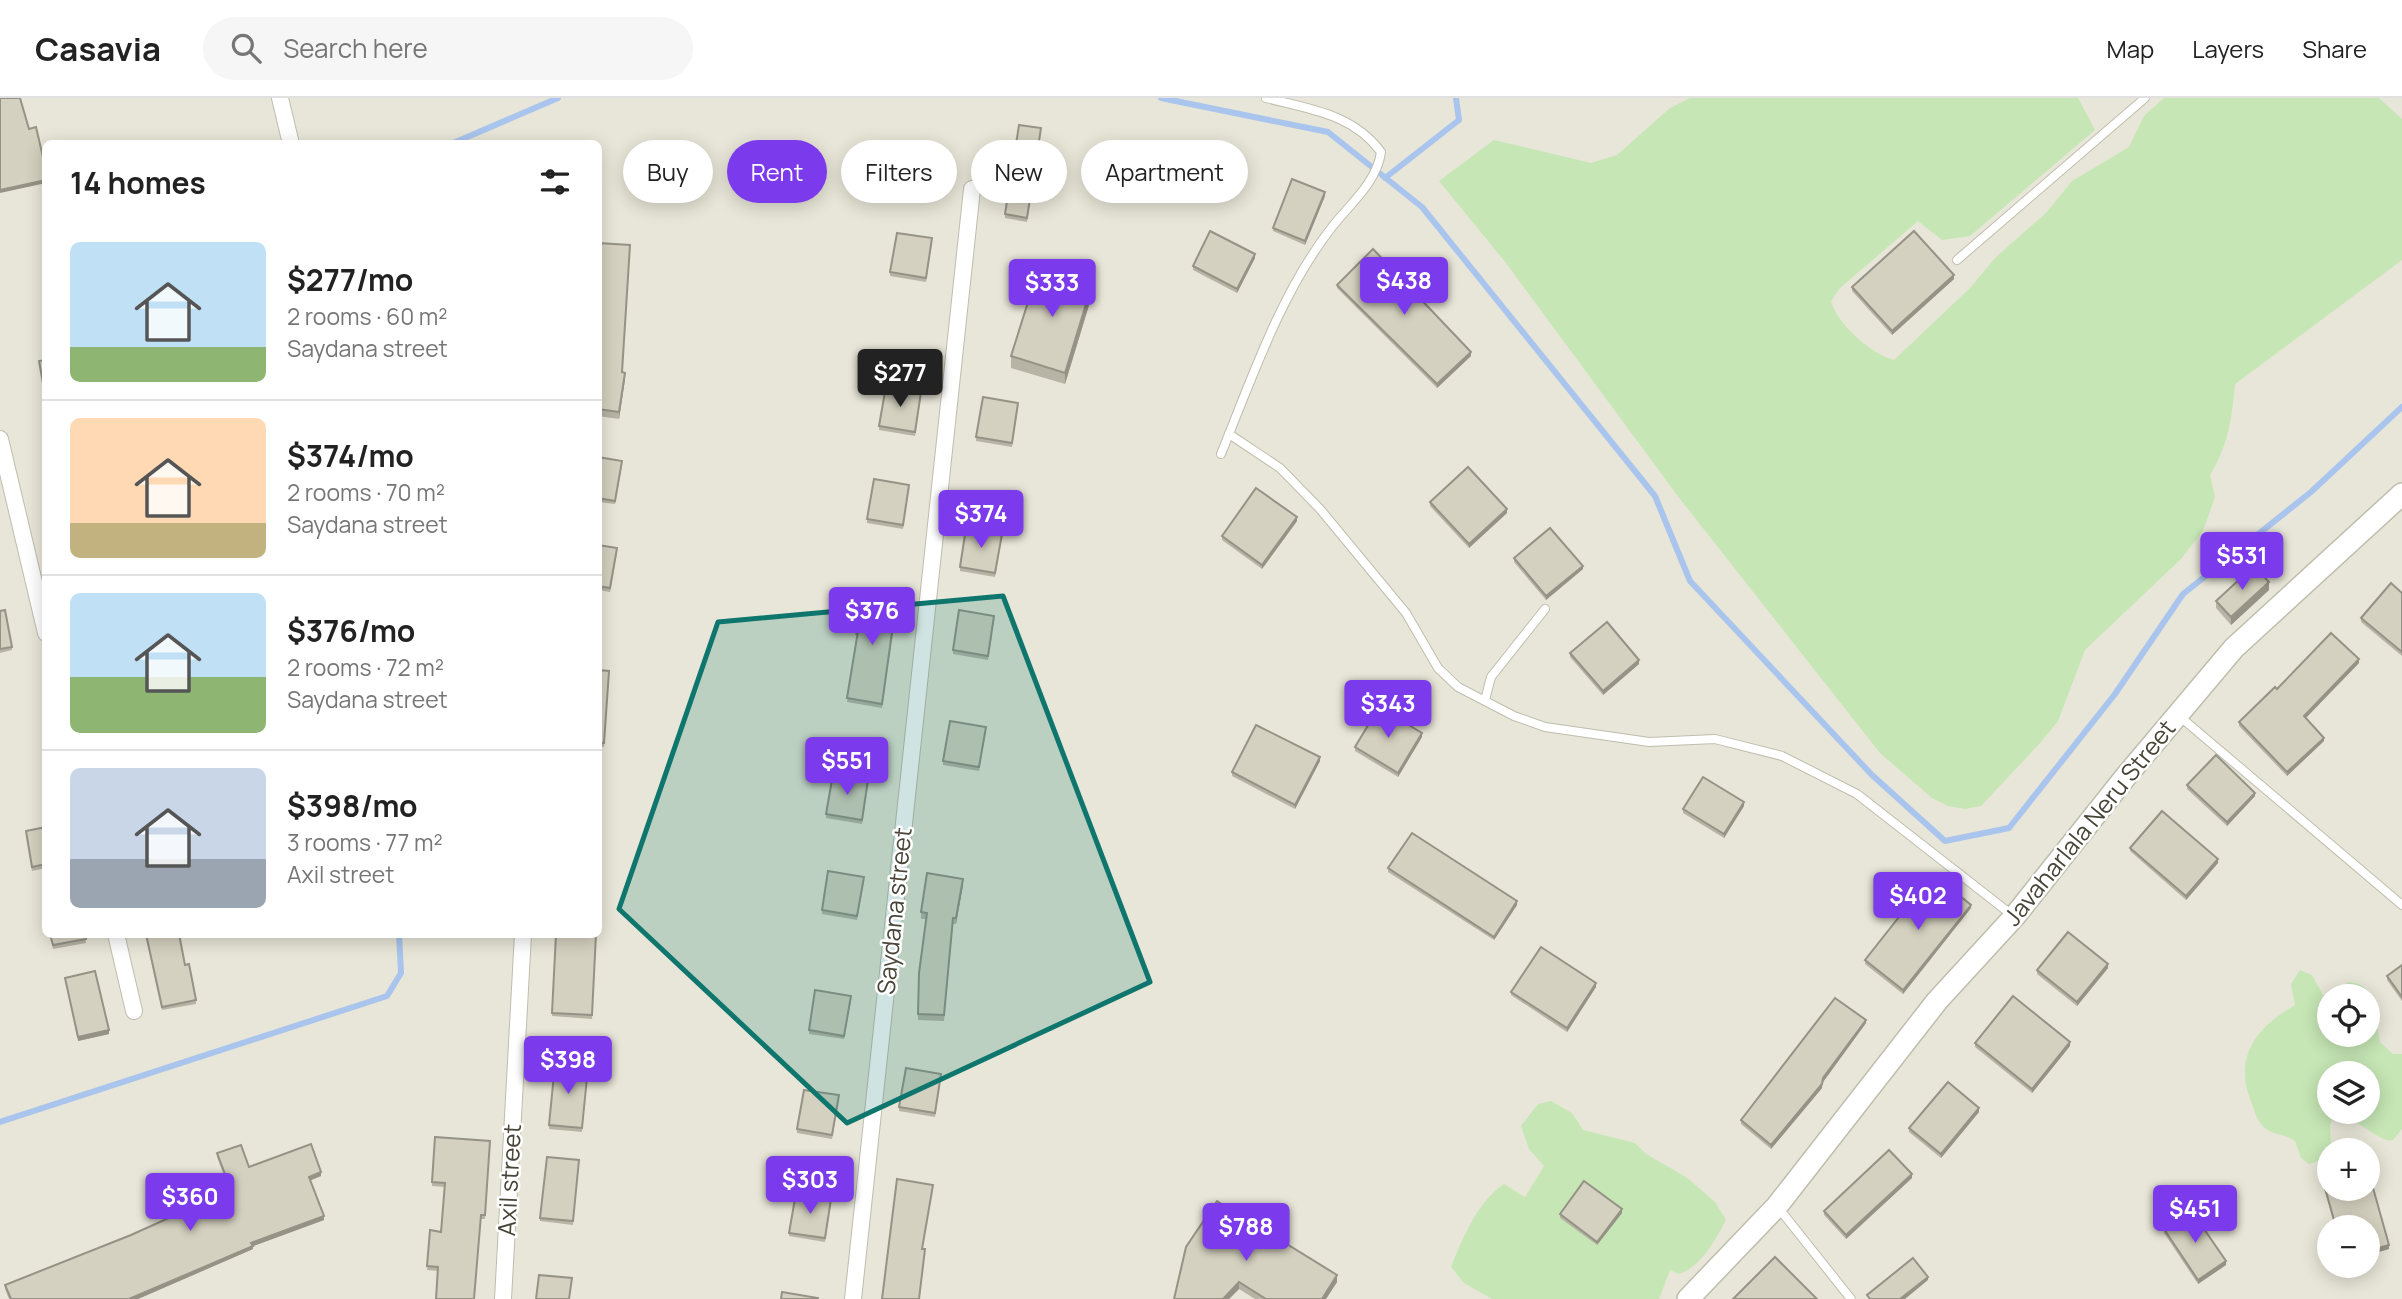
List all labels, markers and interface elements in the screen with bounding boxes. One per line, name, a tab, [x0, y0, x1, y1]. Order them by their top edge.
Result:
search box	[203, 17, 693, 80]
text: Casavia	[35, 26, 161, 71]
icon: search	[227, 29, 265, 67]
text: Search here	[283, 30, 428, 66]
text: Map	[2107, 32, 2154, 65]
text: Layers	[2192, 32, 2264, 65]
text: Share	[2302, 32, 2367, 65]
chip: Buy	[623, 140, 713, 203]
chip: Rent	[727, 140, 827, 203]
chip: Filters	[841, 140, 957, 203]
chip: New	[971, 140, 1067, 203]
chip: Apartment	[1081, 140, 1248, 203]
text: 14 homes	[70, 162, 206, 203]
icon: filters	[536, 163, 574, 201]
pin: $438	[1363, 258, 1445, 317]
text: $277/mo	[287, 259, 413, 300]
pin: $333	[1011, 260, 1093, 319]
text: $438	[1376, 264, 1432, 296]
text: $333	[1025, 266, 1079, 298]
icon: home	[126, 270, 210, 354]
text: 2 rooms · 60 m²	[287, 300, 448, 332]
text: Saydana street	[287, 332, 448, 364]
pin: $277	[859, 350, 941, 409]
text: $277	[874, 356, 926, 388]
text: $374/mo	[287, 435, 414, 476]
icon: home	[126, 446, 210, 530]
text: 2 rooms · 70 m²	[287, 476, 445, 508]
pin: $374	[940, 490, 1022, 550]
text: $374	[954, 497, 1008, 529]
text: Saydana street	[287, 508, 448, 540]
pin: $531	[2201, 532, 2283, 592]
text: $531	[2216, 539, 2268, 571]
pin: $376	[831, 588, 913, 647]
text: $376	[845, 594, 899, 626]
text: $376/mo	[287, 610, 415, 651]
icon: home	[126, 621, 210, 705]
text: 2 rooms · 72 m²	[287, 651, 444, 683]
pin: $343	[1347, 680, 1429, 740]
text: Saydana street	[287, 683, 448, 715]
text: $343	[1360, 687, 1416, 719]
street label: Javaharlala Neru Street	[1995, 712, 2182, 932]
pin: $551	[806, 738, 888, 797]
text: $551	[821, 744, 873, 776]
text: $398/mo	[287, 785, 418, 826]
icon: home	[126, 796, 210, 880]
text: 3 rooms · 77 m²	[287, 826, 443, 858]
street label: Saydana street	[868, 826, 919, 996]
text: Axil street	[287, 858, 394, 890]
pin: $402	[1877, 872, 1959, 932]
text: $402	[1889, 879, 1947, 911]
map controls	[2317, 984, 2380, 1278]
button: locate	[2317, 984, 2380, 1047]
pin: $398	[527, 1037, 609, 1096]
text: $398	[540, 1043, 596, 1075]
button: layers	[2317, 1061, 2380, 1124]
street label: Axil street	[489, 1123, 528, 1237]
button: +	[2317, 1138, 2380, 1201]
pin: $303	[769, 1156, 851, 1216]
text: $303	[782, 1163, 838, 1195]
pin: $360	[149, 1174, 231, 1233]
text: $360	[161, 1180, 219, 1212]
pin: $451	[2154, 1186, 2236, 1245]
text: $451	[2169, 1192, 2221, 1224]
pin: $788	[1205, 1204, 1287, 1263]
text: $788	[1219, 1210, 1273, 1242]
button: −	[2317, 1215, 2380, 1278]

